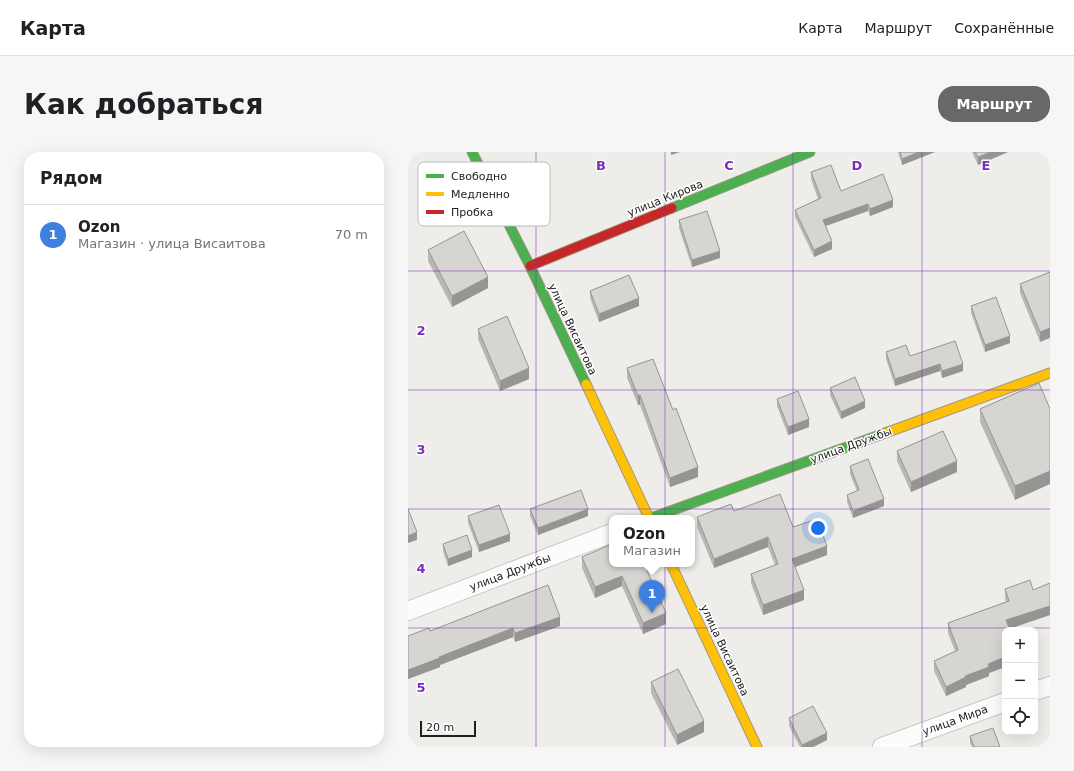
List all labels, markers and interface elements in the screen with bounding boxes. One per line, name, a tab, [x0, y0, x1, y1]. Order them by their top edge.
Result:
text: Карта	[20, 17, 86, 39]
text: Карта	[798, 20, 842, 36]
text: Маршрут	[864, 20, 932, 36]
text: Сохранённые	[954, 20, 1054, 36]
button: Маршрут	[938, 86, 1050, 122]
text: Как добраться	[24, 88, 263, 121]
text: B	[596, 158, 606, 173]
text: C	[724, 158, 734, 173]
text: D	[852, 158, 863, 173]
text: E	[982, 158, 990, 173]
legend	[418, 162, 550, 226]
text: Рядом	[40, 168, 103, 188]
text: Свободно	[451, 170, 507, 183]
street label: улица Кирова	[626, 177, 705, 220]
text: Медленно	[451, 188, 510, 201]
text: Пробка	[451, 206, 493, 219]
text: Ozon	[78, 218, 120, 236]
text: 1	[48, 227, 58, 242]
text: 70 m	[335, 227, 368, 242]
text: Магазин · улица Висаитова	[78, 236, 266, 251]
street label: улица Висаитова	[546, 281, 599, 377]
text: 2	[416, 323, 426, 338]
street label: улица Дружбы	[809, 425, 894, 466]
text: 3	[416, 442, 426, 457]
popup	[609, 515, 695, 567]
your location	[808, 518, 828, 538]
text: Ozon	[623, 525, 666, 543]
text: Магазин	[623, 543, 681, 558]
street label: улица Дружбы	[468, 551, 553, 594]
text: 4	[416, 561, 426, 576]
pin: 1	[639, 580, 665, 613]
street label: улица Висаитова	[698, 602, 751, 698]
map controls	[1002, 627, 1038, 735]
button: +	[1002, 627, 1038, 663]
button: −	[1002, 663, 1038, 699]
text: 5	[416, 680, 426, 695]
button: locate	[1002, 699, 1038, 735]
street label: улица Мира	[921, 703, 990, 738]
scale bar	[420, 719, 476, 738]
text: 20 m	[426, 721, 454, 734]

